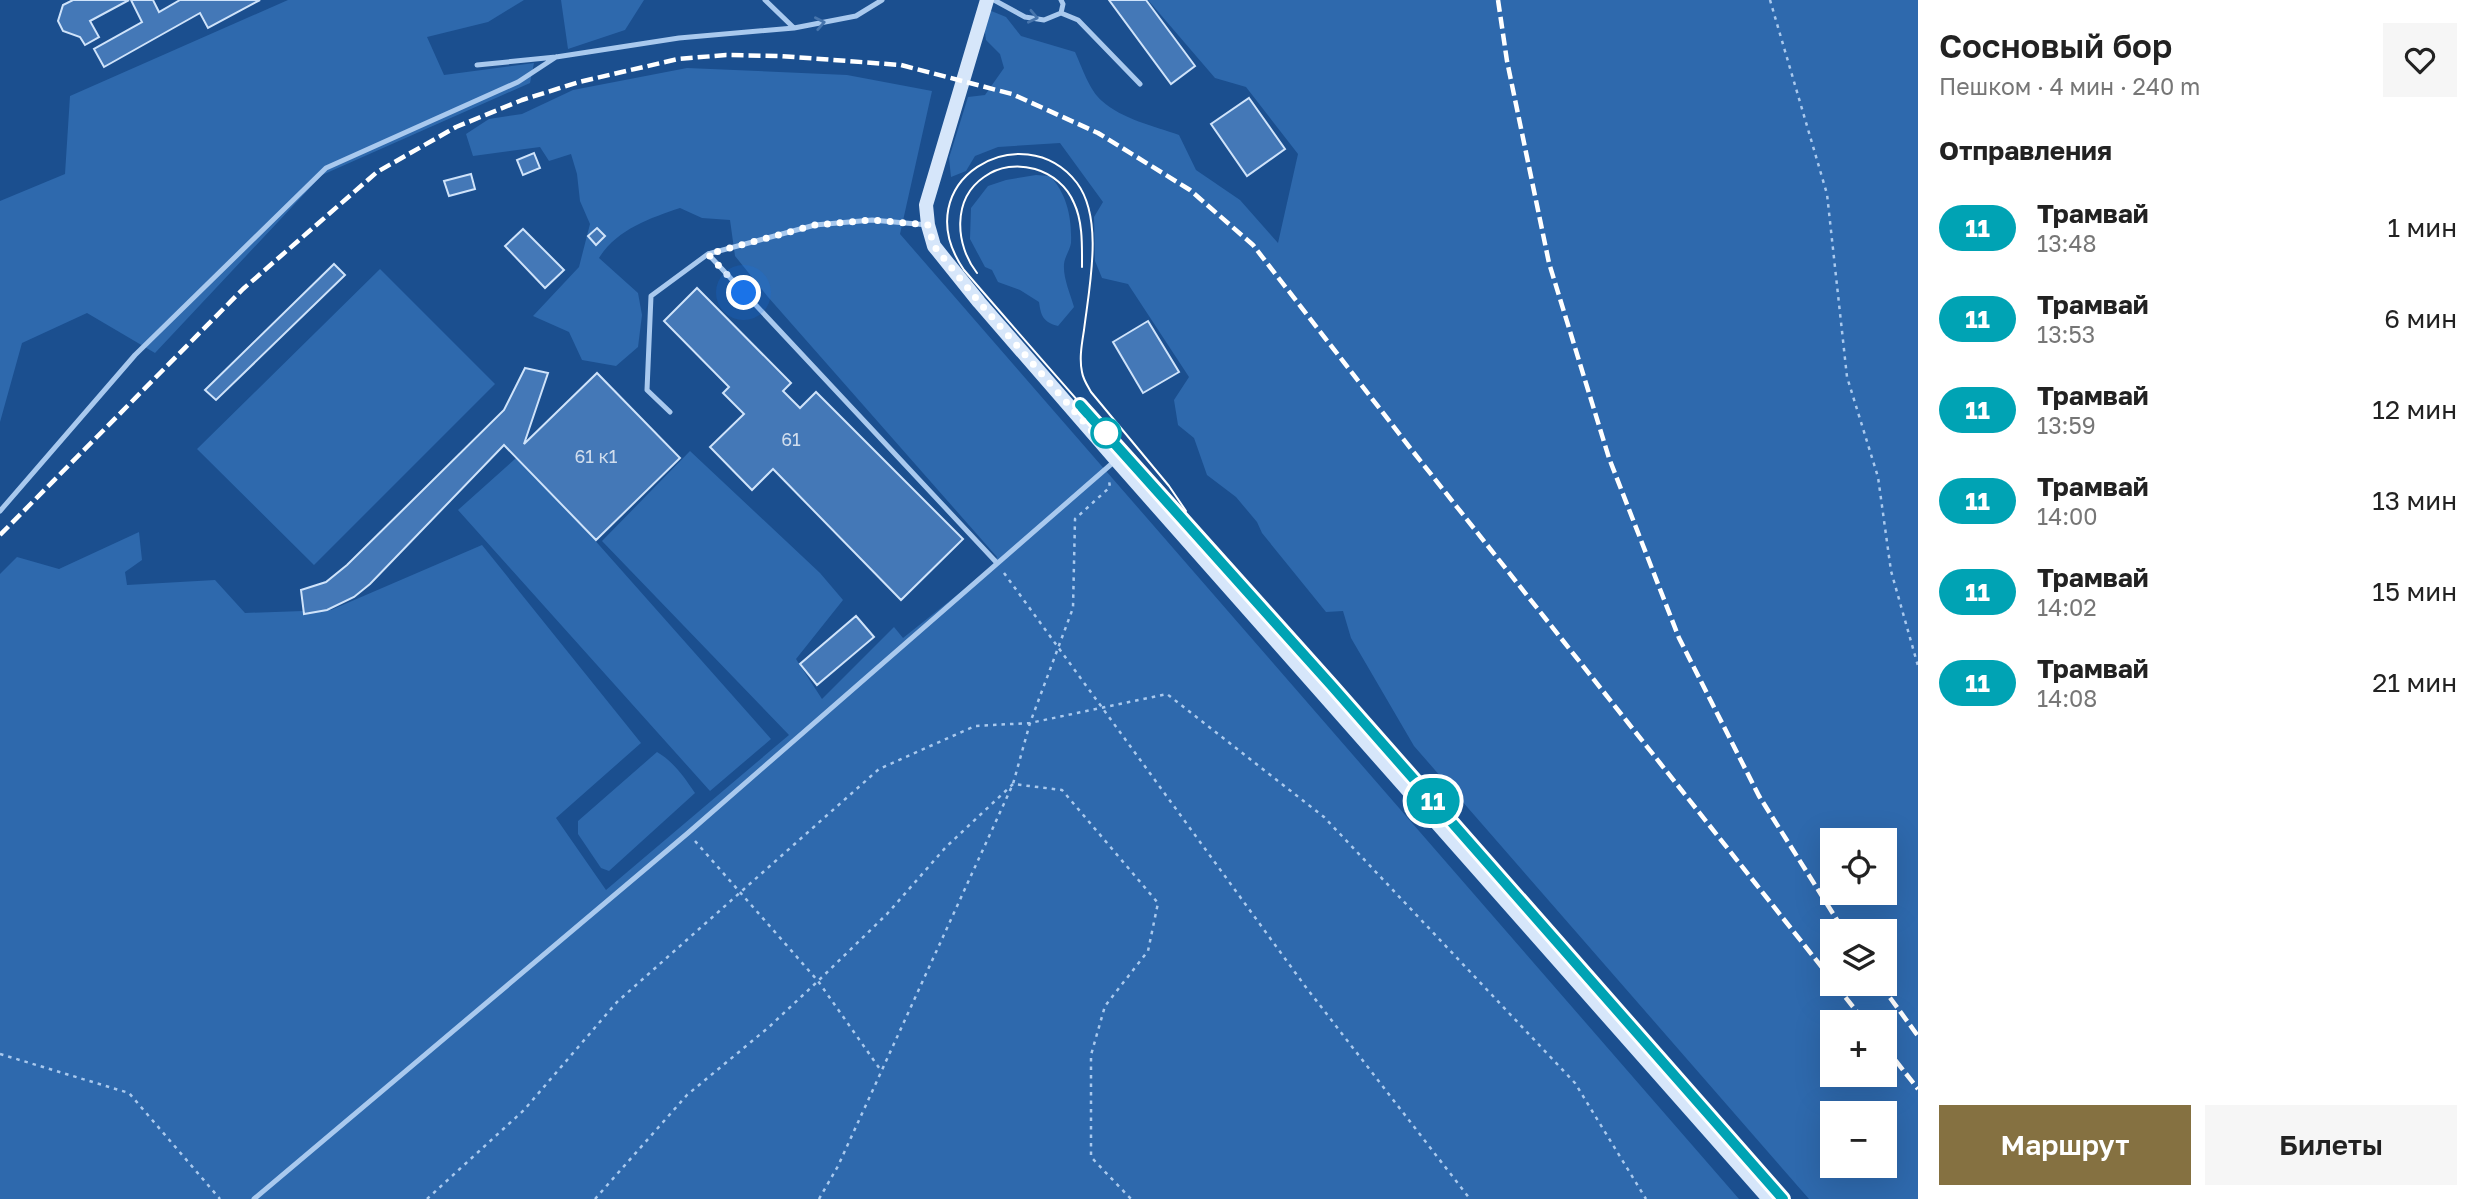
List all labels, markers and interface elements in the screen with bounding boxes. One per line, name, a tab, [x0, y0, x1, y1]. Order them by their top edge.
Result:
one-way arrow	[1027, 9, 1039, 24]
one-way arrow	[814, 16, 826, 31]
button: heart	[2383, 23, 2457, 97]
text: Сосновый бор	[1939, 26, 2172, 65]
text: Пешком · 4 мин · 240 m	[1939, 72, 2200, 100]
text: Отправления	[1939, 135, 2112, 166]
text: Трамвай	[2037, 198, 2149, 229]
text: 1 мин	[2387, 212, 2457, 243]
text: 11	[1965, 213, 1990, 242]
text: 13:48	[2037, 229, 2097, 257]
your location	[726, 275, 761, 310]
text: Трамвай	[2037, 289, 2149, 320]
text: 6 мин	[2384, 303, 2457, 334]
text: 11	[1965, 304, 1990, 333]
text: 13:53	[2037, 320, 2095, 348]
text: Трамвай	[2037, 380, 2149, 411]
text: 12 мин	[2372, 394, 2457, 425]
text: 11	[1965, 395, 1990, 424]
text: 13:59	[2037, 411, 2096, 439]
unlabelled marker	[1091, 418, 1121, 448]
house number: 61	[781, 428, 801, 450]
house number: 61 к1	[574, 445, 618, 467]
text: Трамвай	[2037, 471, 2149, 502]
text: 13 мин	[2372, 485, 2457, 516]
text: 11	[1965, 486, 1990, 515]
text: 14:00	[2037, 502, 2098, 530]
text: Трамвай	[2037, 562, 2149, 593]
text: 15 мин	[2372, 576, 2457, 607]
text: 11	[1965, 577, 1990, 606]
text: 14:02	[2037, 593, 2097, 621]
text: Трамвай	[2037, 653, 2149, 684]
text: 21 мин	[2372, 667, 2457, 698]
text: 11	[1965, 668, 1990, 697]
text: 14:08	[2037, 684, 2097, 712]
line badge: 11	[1402, 778, 1464, 824]
text: 11	[1421, 786, 1445, 815]
map controls	[1820, 828, 1897, 1178]
button: locate	[1820, 828, 1897, 905]
button: layers	[1820, 919, 1897, 996]
button: +	[1820, 1010, 1897, 1087]
button: −	[1820, 1101, 1897, 1178]
button: Маршрут	[1939, 1105, 2191, 1185]
button: Билеты	[2205, 1105, 2457, 1185]

